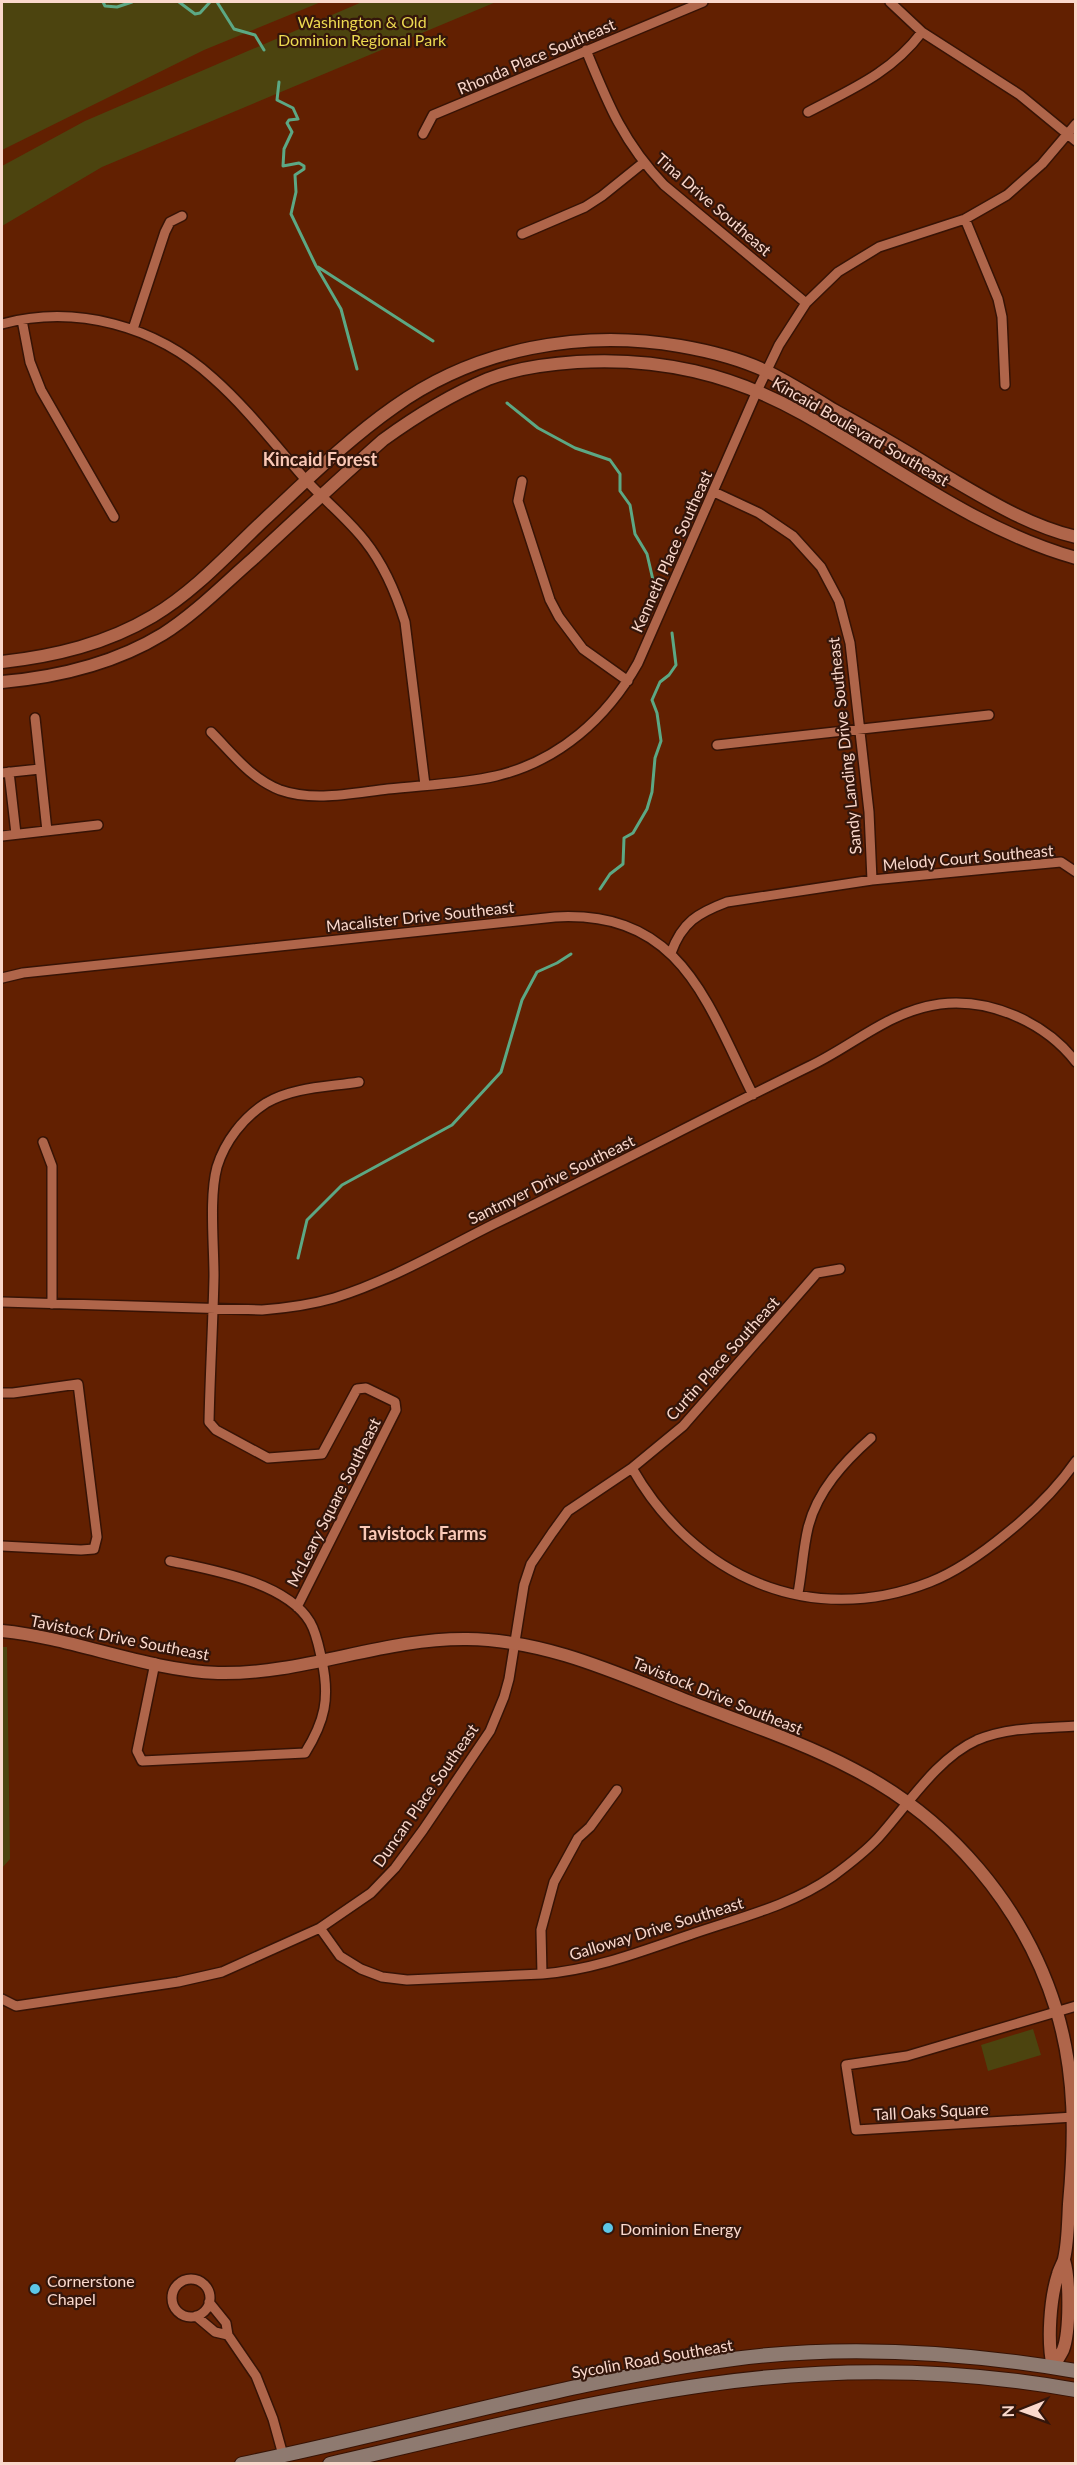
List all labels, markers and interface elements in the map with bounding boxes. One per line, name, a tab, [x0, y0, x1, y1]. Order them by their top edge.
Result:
park label: Washington & Old Dominion Regional Park	[278, 12, 447, 49]
street label: Rhonda Place Southeast	[454, 14, 618, 98]
street label: Tina Drive Southeast	[652, 149, 776, 259]
street label: Kincaid Boulevard Southeast	[769, 373, 953, 490]
district label: Kincaid Forest	[263, 448, 378, 470]
street label: Kenneth Place Southeast	[627, 467, 715, 635]
street label: Sandy Landing Drive Southeast	[823, 636, 865, 855]
street label: Melody Court Southeast	[882, 840, 1054, 874]
street label: Macalister Drive Southeast	[325, 897, 515, 935]
street label: Santmyer Drive Southeast	[465, 1130, 637, 1228]
street label: Curtin Place Southeast	[661, 1292, 783, 1424]
street label: McLeary Square Southeast	[282, 1414, 384, 1590]
district label: Tavistock Farms	[359, 1522, 487, 1544]
street label: Tavistock Drive Southeast	[29, 1610, 211, 1664]
street label: Tavistock Drive Southeast	[630, 1652, 806, 1738]
street label: Duncan Place Southeast	[368, 1720, 482, 1870]
street label: Galloway Drive Southeast	[567, 1892, 746, 1964]
street label: Tall Oaks Square	[873, 2098, 989, 2124]
place label: Dominion Energy	[620, 2219, 742, 2238]
marker: Dominion Energy	[601, 2221, 615, 2235]
place label: Cornerstone Chapel	[47, 2271, 135, 2308]
marker: Cornerstone Chapel	[28, 2282, 42, 2296]
street label: Sycolin Road Southeast	[570, 2334, 734, 2382]
north arrow	[993, 2381, 1053, 2441]
text: N	[998, 2405, 1017, 2418]

